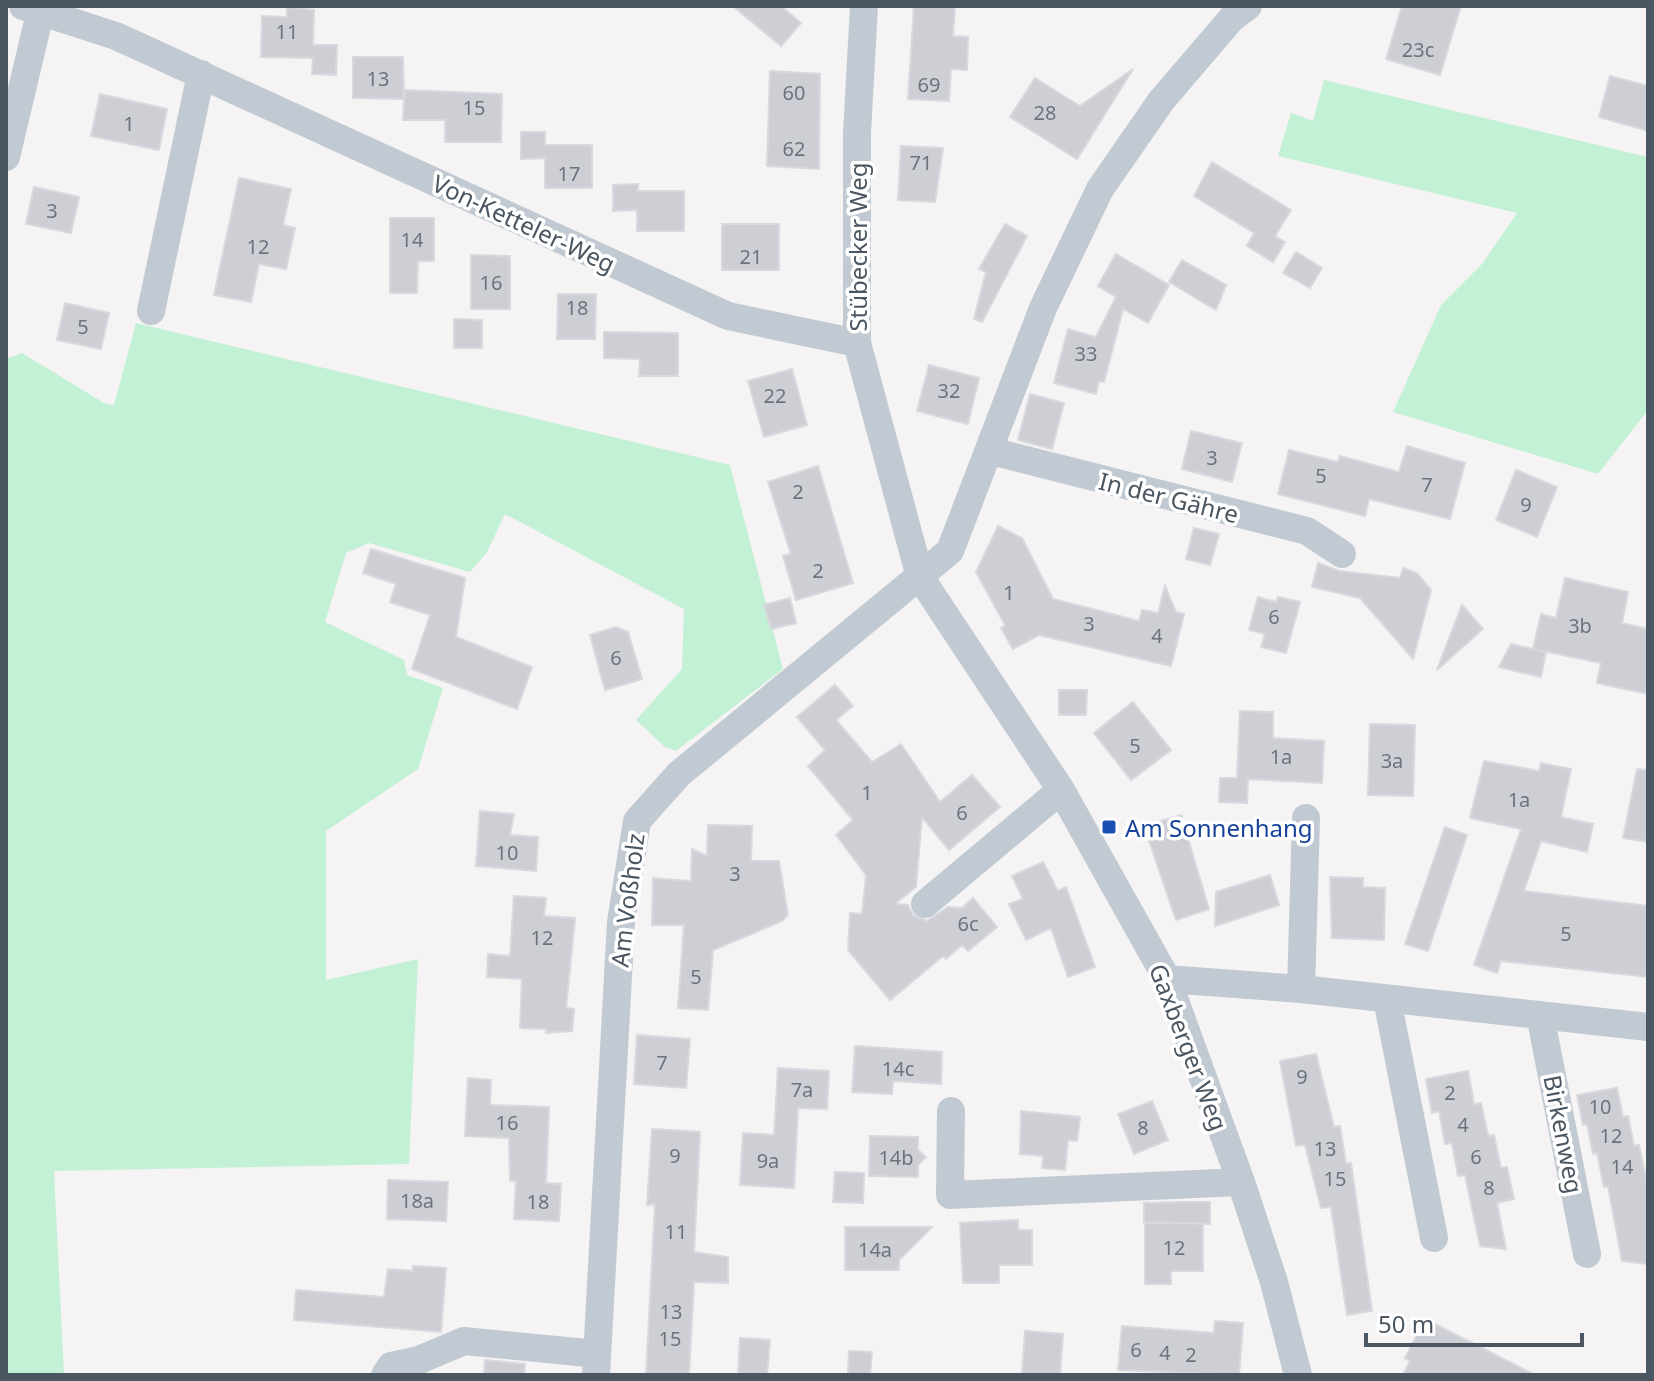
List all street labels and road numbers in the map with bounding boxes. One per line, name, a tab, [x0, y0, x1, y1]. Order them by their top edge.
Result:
street label: Stübecker Weg	[841, 162, 874, 332]
street label: Von-Ketteler-Weg	[427, 166, 621, 280]
street label: In der Gähre	[1096, 464, 1242, 530]
street label: Am Voßholz	[602, 831, 652, 969]
street label: Gaxberger Weg	[1142, 959, 1236, 1135]
street label: Birkenweg	[1536, 1072, 1592, 1196]

